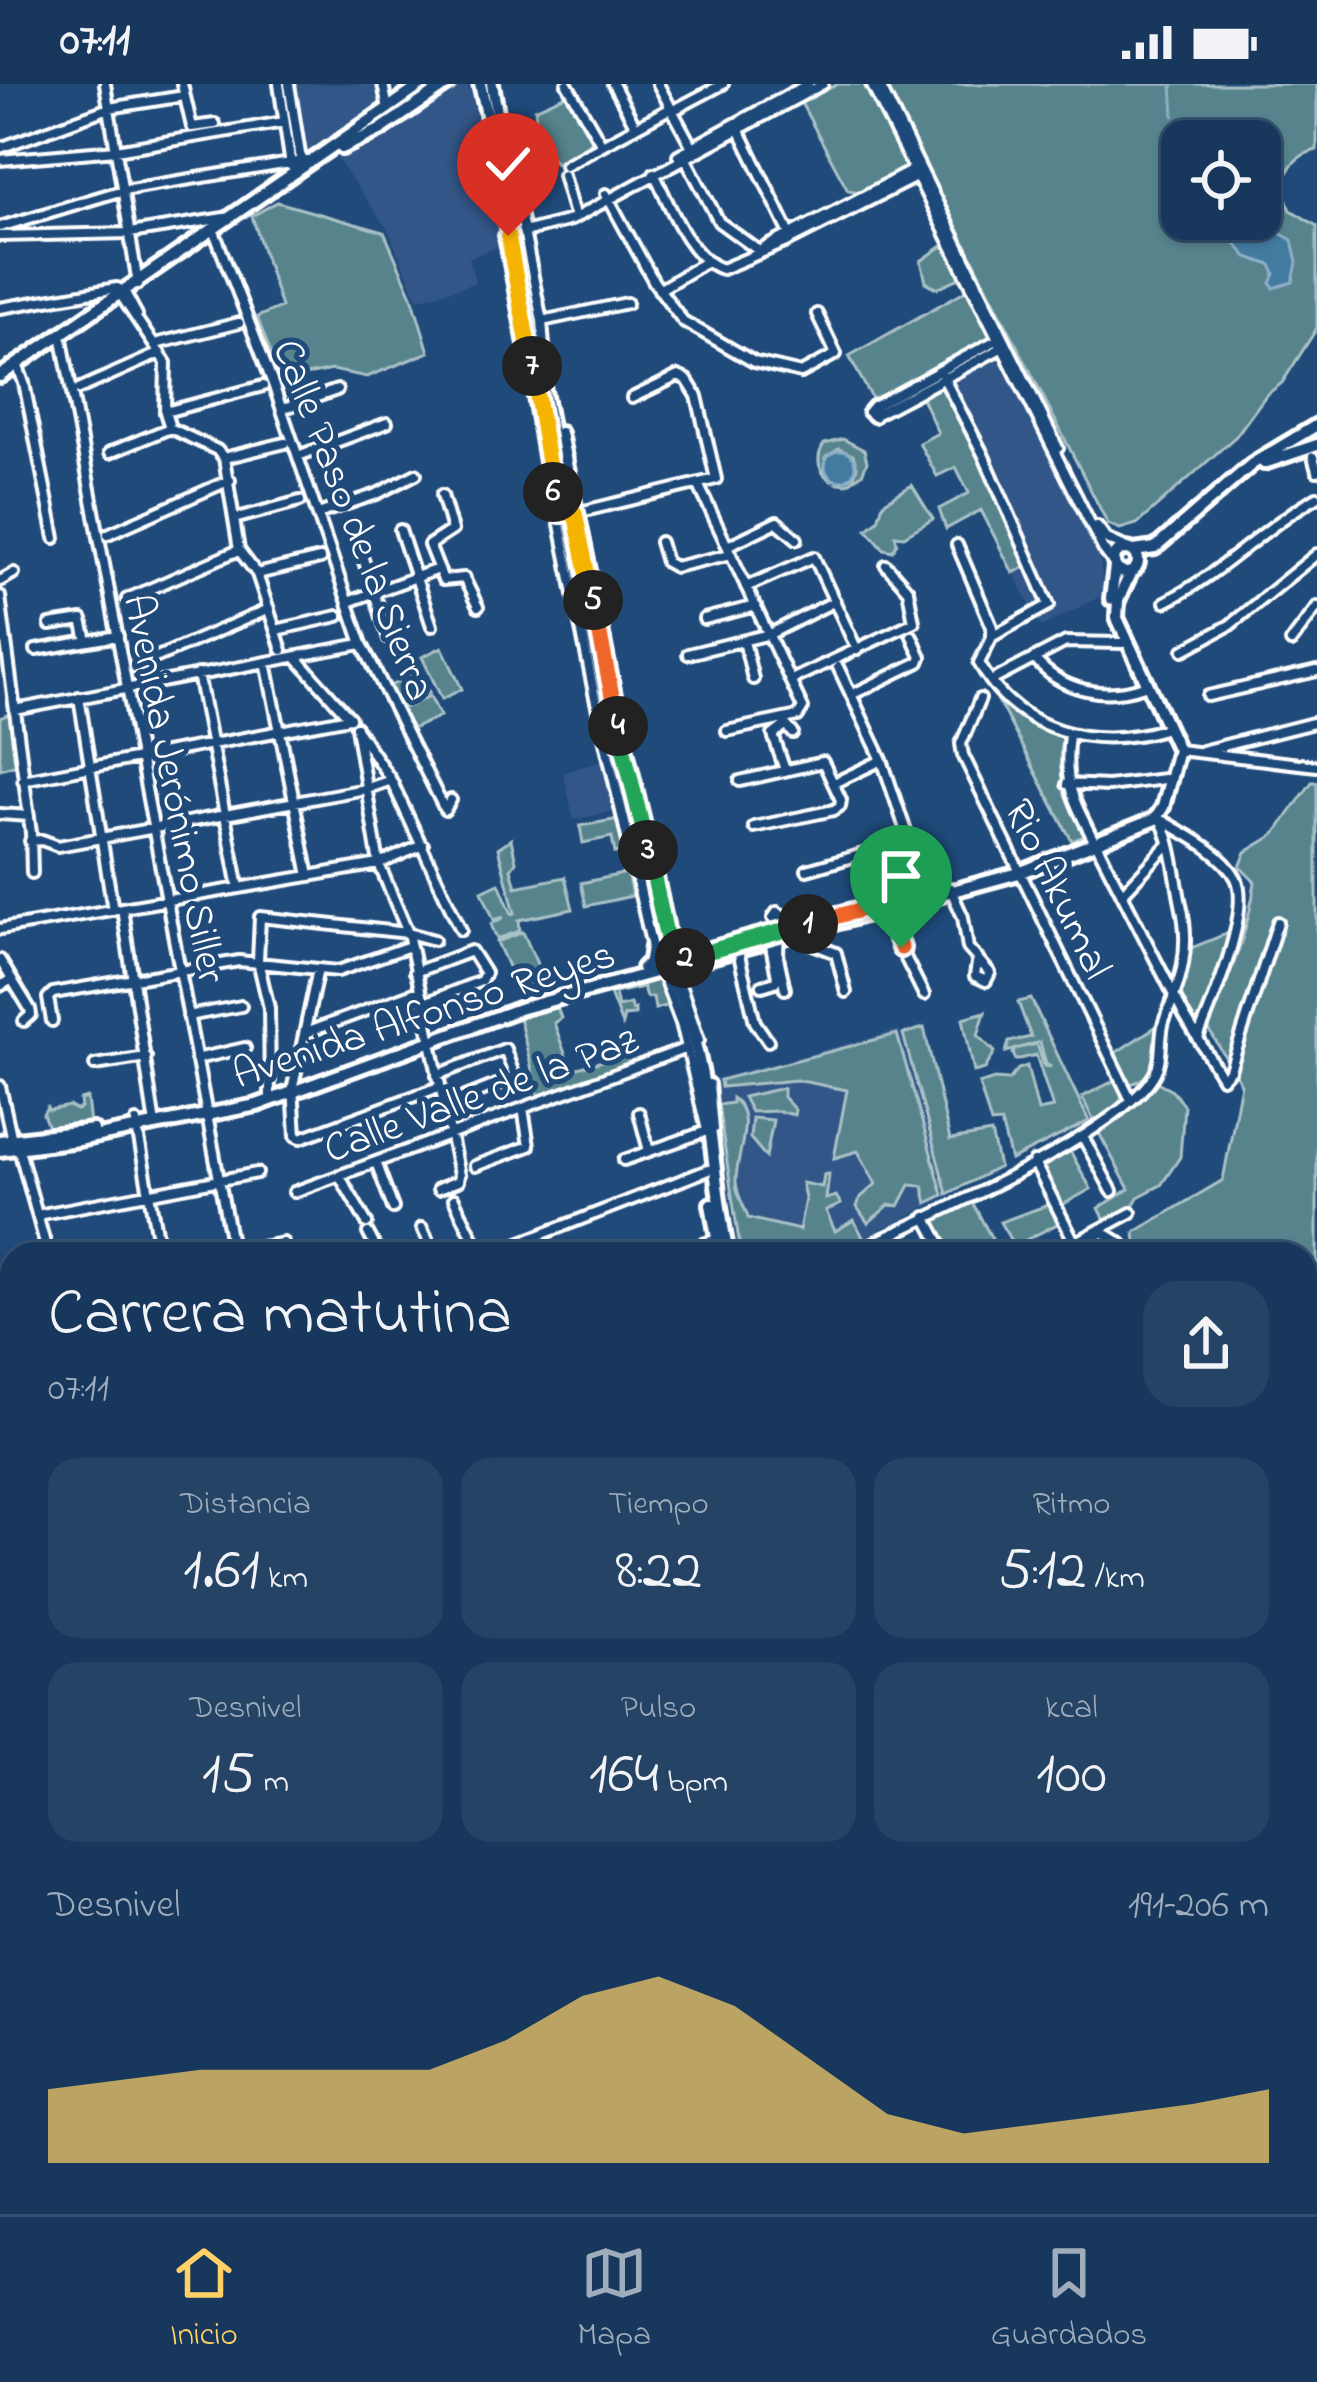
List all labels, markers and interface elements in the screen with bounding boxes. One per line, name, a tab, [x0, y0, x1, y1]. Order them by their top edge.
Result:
text: 07:11	[60, 9, 130, 75]
pin	[457, 113, 559, 236]
map controls	[1161, 120, 1281, 240]
button: locate	[1161, 120, 1281, 240]
icon: check	[475, 131, 541, 197]
street label: Calle Paso de la Sierra	[255, 331, 449, 710]
pin: 7	[502, 336, 562, 396]
text: 7	[525, 342, 539, 390]
pin: 6	[523, 462, 583, 522]
text: 6	[546, 468, 560, 516]
pin: 5	[563, 570, 623, 630]
text: 5	[584, 576, 602, 624]
street label: Avenida Jerónimo Siller	[105, 589, 240, 990]
pin: 4	[588, 696, 648, 756]
text: 4	[611, 702, 625, 750]
street label: Rio Akumal	[986, 790, 1126, 990]
pin: 3	[618, 820, 678, 880]
pin	[850, 825, 952, 948]
text: 3	[641, 826, 655, 874]
icon: arrive	[868, 843, 934, 909]
pin: 1	[778, 894, 838, 954]
text: 1	[803, 900, 813, 948]
street label: Avenida Alfonso Reyes	[225, 926, 624, 1107]
pin: 2	[655, 928, 715, 988]
text: 2	[677, 934, 693, 982]
street label: Calle Valle de la Paz	[316, 1011, 648, 1181]
text: Carrera matutina	[48, 1268, 512, 1364]
button: share	[1143, 1281, 1269, 1407]
text: 07:11	[48, 1361, 109, 1418]
text: Distancia	[180, 1481, 311, 1529]
text: Tiempo	[608, 1481, 709, 1529]
text: Ritmo	[1032, 1481, 1111, 1529]
text: 1.61	[183, 1529, 260, 1616]
text: 8:22	[615, 1529, 702, 1616]
text: 5:12	[998, 1529, 1086, 1616]
text: km	[260, 1555, 308, 1603]
text: /km	[1086, 1555, 1145, 1603]
text: Desnivel	[189, 1685, 302, 1733]
text: Pulso	[621, 1685, 696, 1733]
text: kcal	[1045, 1685, 1098, 1733]
text: 15	[202, 1733, 255, 1820]
text: 164	[589, 1733, 659, 1820]
text: 100	[1036, 1733, 1107, 1820]
text: m	[255, 1759, 289, 1807]
text: bpm	[659, 1759, 728, 1807]
text: Desnivel	[48, 1878, 180, 1935]
text: 191–206 m	[1128, 1878, 1269, 1935]
tab: Inicio	[170, 2240, 238, 2360]
tab: Mapa	[577, 2240, 651, 2360]
tab: Guardados	[991, 2240, 1147, 2360]

